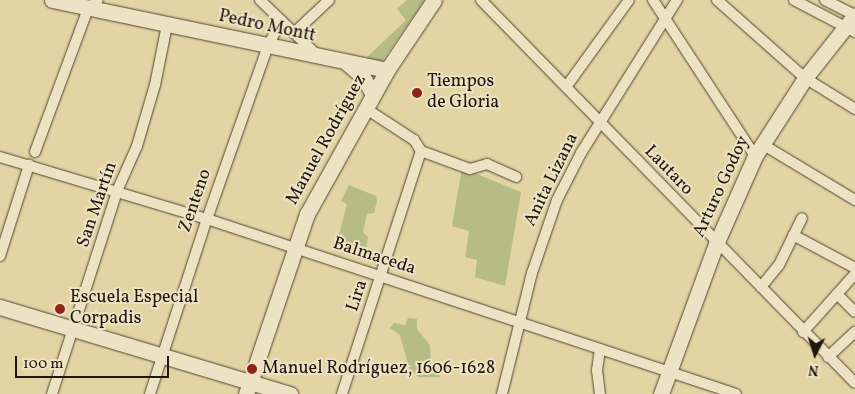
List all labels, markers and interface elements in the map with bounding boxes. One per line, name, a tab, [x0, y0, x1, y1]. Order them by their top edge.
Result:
street label: Pedro Montt	[216, 6, 318, 48]
street label: Manuel Rodríguez	[282, 71, 372, 209]
place label: Tiempos de Gloria	[427, 72, 499, 115]
marker: Tiempos de Gloria	[411, 87, 423, 99]
street label: Anita Lizana	[520, 130, 584, 230]
street label: Arturo Godoy	[689, 133, 755, 241]
street label: Lautaro	[639, 141, 697, 201]
street label: San Martín	[73, 159, 123, 251]
street label: Zenteno	[175, 166, 217, 236]
street label: Balmaceda	[330, 233, 418, 281]
street label: Lira	[343, 277, 373, 315]
place label: Escuela Especial Corpadis	[70, 288, 198, 330]
marker: Escuela Especial Corpadis	[54, 303, 66, 315]
north arrow	[790, 329, 840, 379]
scale bar	[18, 346, 171, 378]
text: 100 m	[23, 354, 63, 375]
place label: Manuel Rodríguez, 1606-1628	[262, 358, 495, 380]
text: N	[808, 360, 820, 379]
marker: Manuel Rodríguez, 1606-1628	[246, 363, 258, 375]

